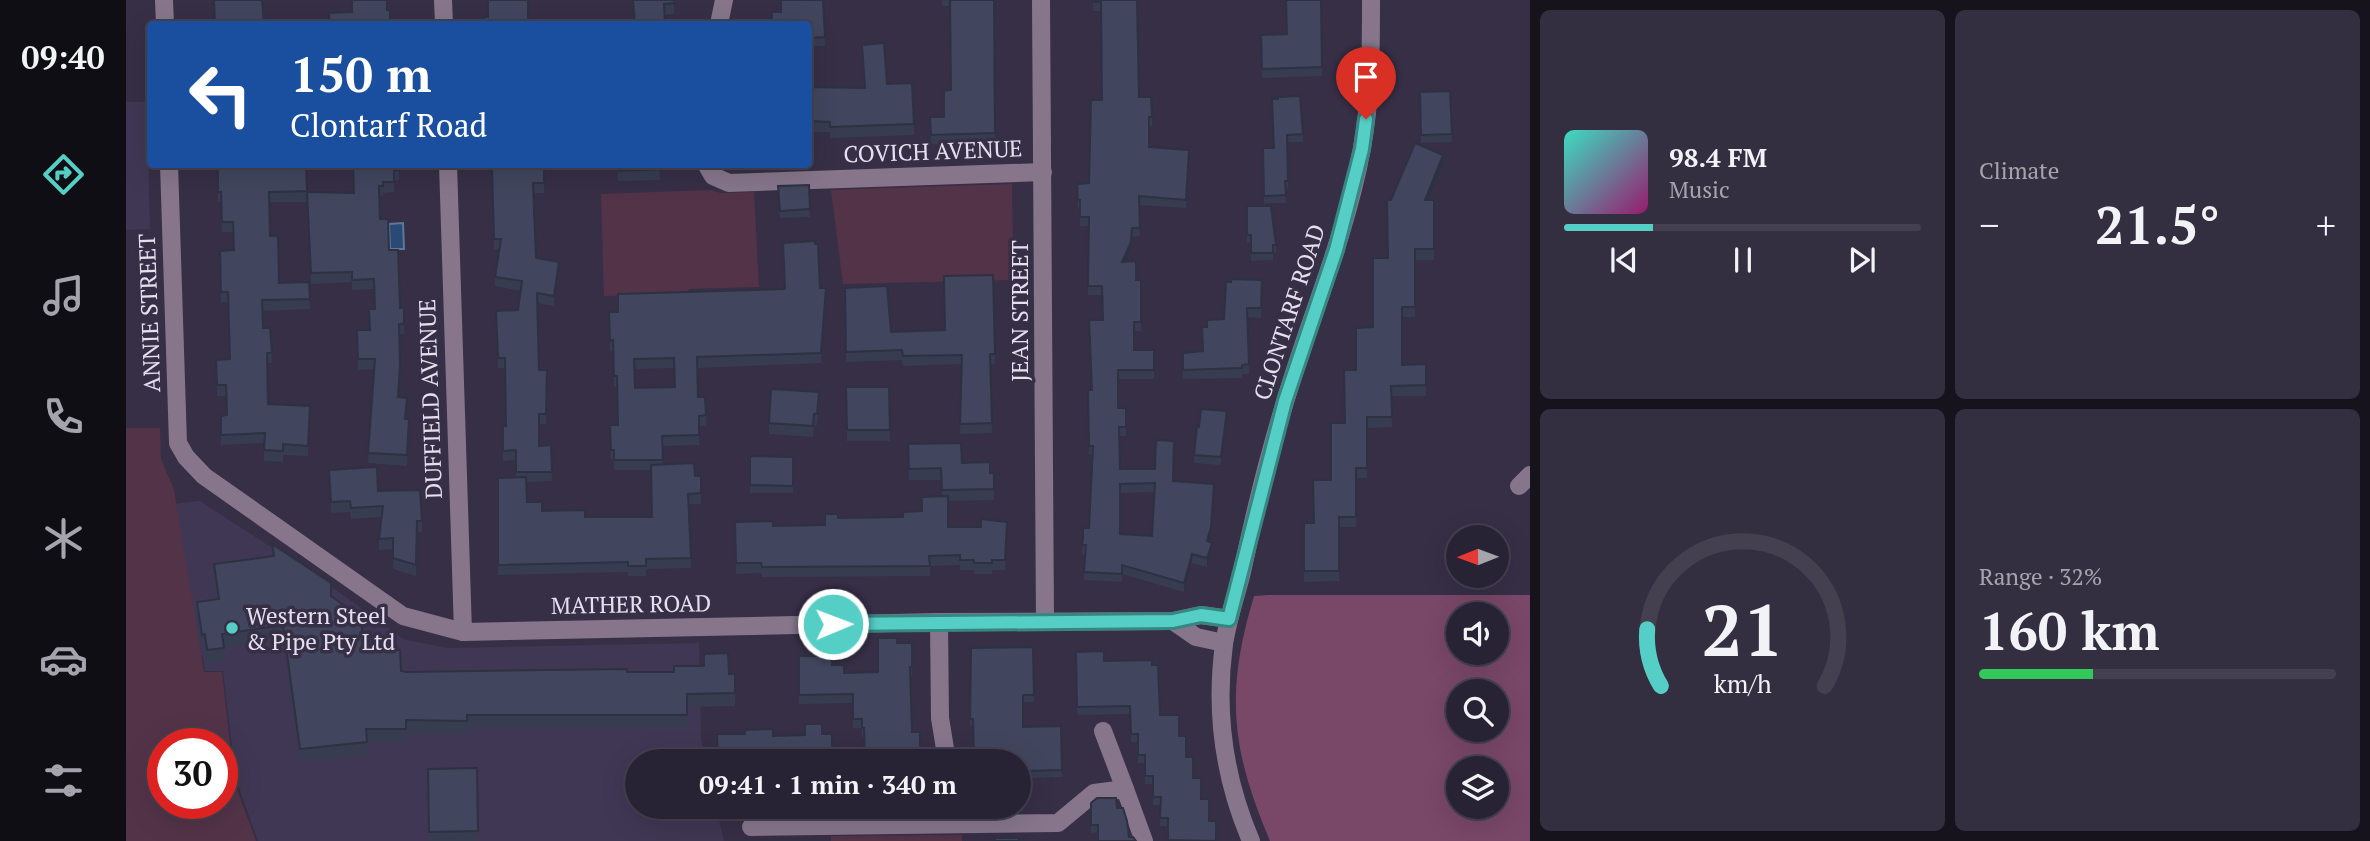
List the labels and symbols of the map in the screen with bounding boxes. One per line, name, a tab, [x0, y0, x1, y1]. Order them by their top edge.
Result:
pin	[1336, 47, 1396, 119]
street label: COVICH AVENUE	[843, 132, 1023, 170]
street label: CLONTARF ROAD	[1246, 220, 1332, 404]
street label: ANNIE STREET	[131, 233, 167, 393]
street label: JEAN STREET	[1004, 240, 1035, 382]
street label: DUFFIELD AVENUE	[411, 298, 449, 500]
north arrow	[1446, 525, 1508, 588]
street label: MATHER ROAD	[551, 587, 711, 621]
position arrow	[796, 587, 870, 661]
place label: Western Steel & Pipe Pty Ltd	[246, 600, 395, 657]
marker: Western Steel & Pipe Pty Ltd	[224, 620, 240, 636]
speed limit sign: 30	[147, 728, 238, 819]

